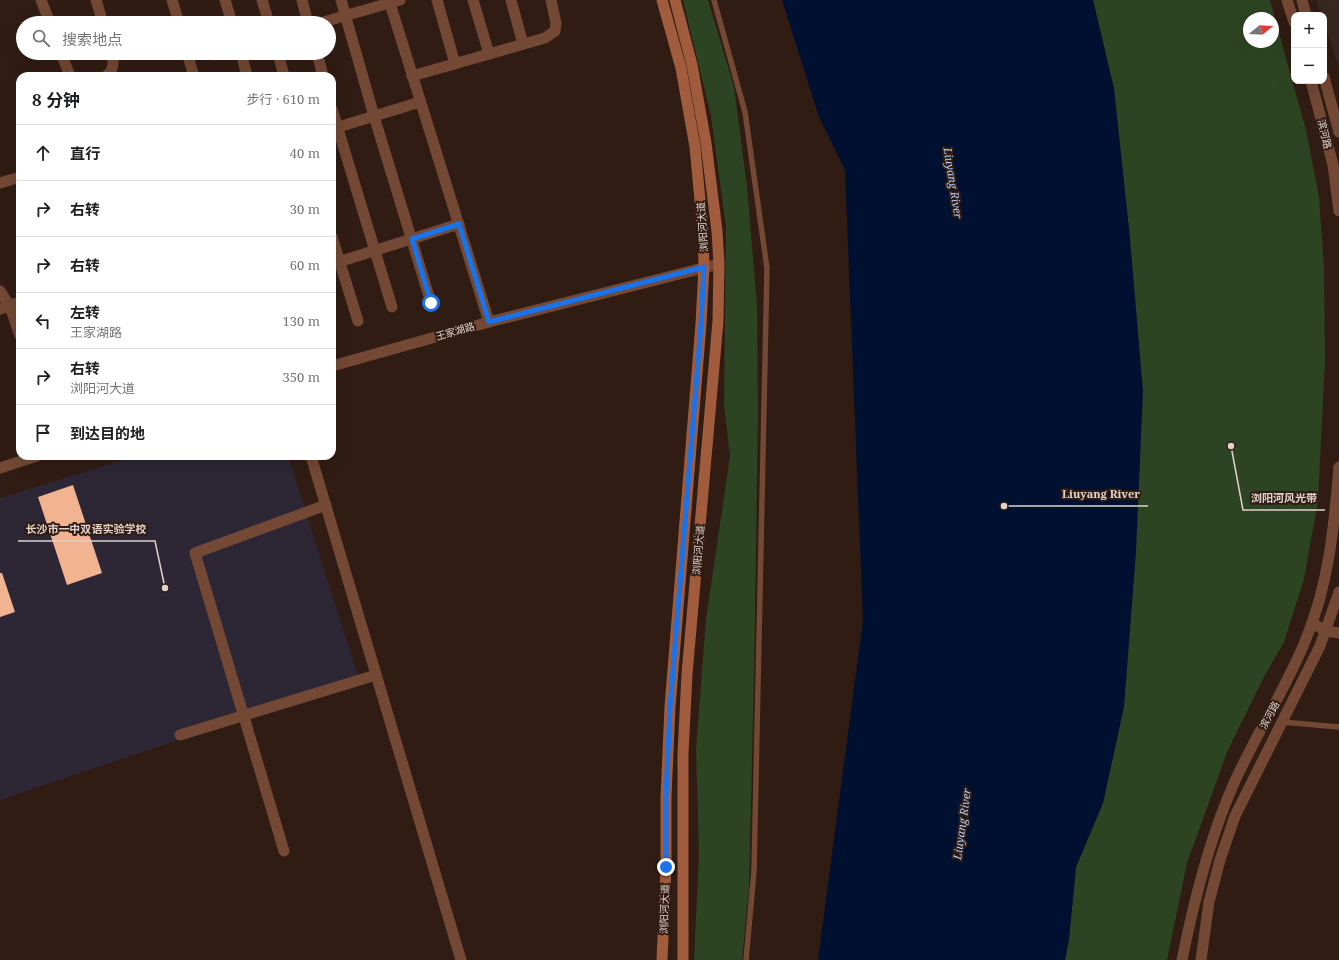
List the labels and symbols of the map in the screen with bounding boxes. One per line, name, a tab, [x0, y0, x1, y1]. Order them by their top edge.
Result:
north arrow	[1243, 12, 1279, 48]
street label: 滨河路	[1315, 118, 1335, 150]
water label: Liuyang River	[940, 145, 967, 220]
street label: 浏阳河大道	[693, 202, 711, 252]
route start	[422, 294, 440, 312]
street label: 王家湖路	[434, 319, 476, 343]
callout: Liuyang River	[1054, 483, 1148, 506]
text: Liuyang River	[1062, 486, 1140, 501]
callout: 浏阳河风光带	[1243, 487, 1325, 510]
text: 浏阳河风光带	[1251, 490, 1317, 505]
callout: 长沙市一中双语实验学校	[18, 518, 155, 541]
text: 长沙市一中双语实验学校	[26, 521, 147, 536]
street label: 浏阳河大道	[689, 524, 707, 576]
street label: 滨河路	[1256, 698, 1282, 732]
water label: Liuyang River	[949, 787, 974, 861]
route end	[657, 858, 675, 876]
street label: 浏阳河大道	[656, 884, 672, 934]

